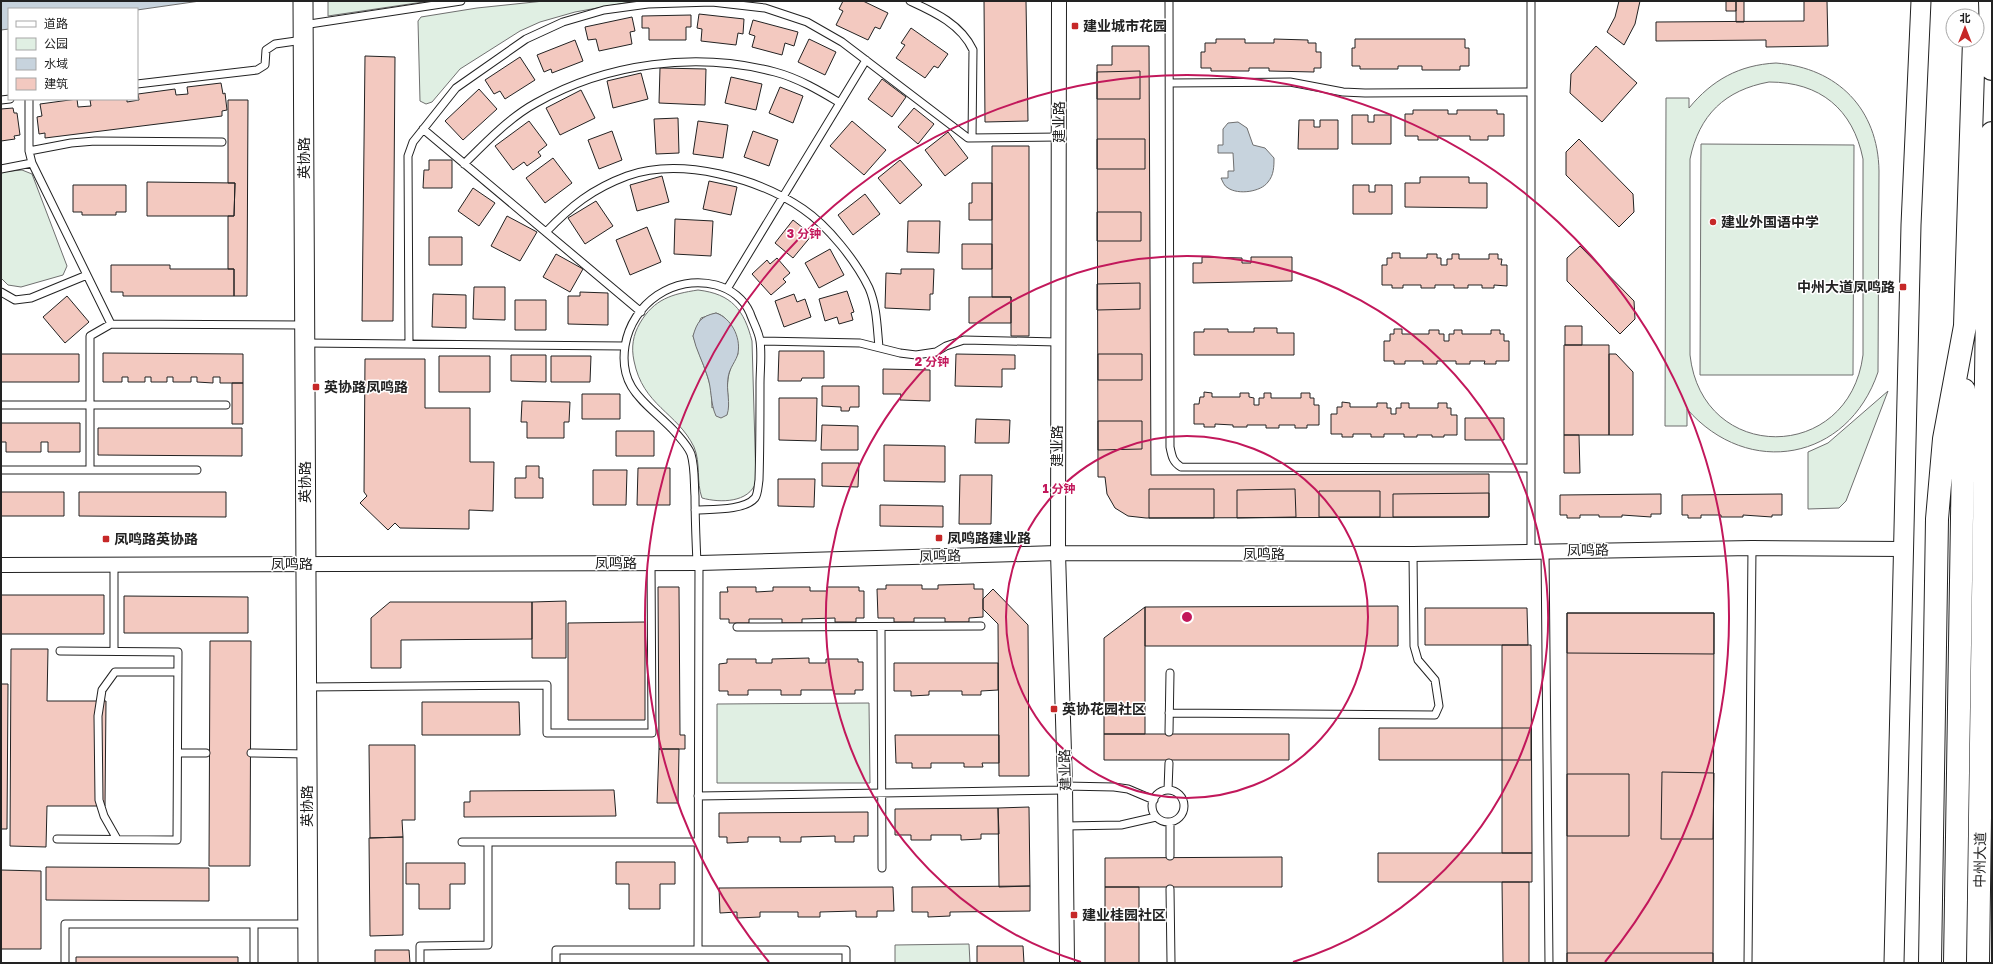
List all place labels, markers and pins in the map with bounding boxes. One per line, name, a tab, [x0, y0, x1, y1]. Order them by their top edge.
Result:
place label: 建业城市花园	[1083, 17, 1167, 34]
marker: 建业城市花园	[1070, 21, 1080, 31]
place label: 建业外国语中学	[1721, 213, 1819, 230]
marker: 建业外国语中学	[1708, 217, 1718, 227]
place label: 中州大道凤鸣路	[1797, 278, 1895, 295]
marker: 中州大道凤鸣路	[1898, 282, 1908, 292]
place label: 英协路凤鸣路	[324, 378, 408, 395]
marker: 英协路凤鸣路	[311, 382, 321, 392]
place label: 凤鸣路建业路	[947, 529, 1031, 546]
place label: 凤鸣路英协路	[114, 530, 198, 547]
marker: 凤鸣路建业路	[934, 533, 944, 543]
marker: 凤鸣路英协路	[101, 534, 111, 544]
centre of rings	[1180, 610, 1194, 624]
place label: 英协花园社区	[1062, 700, 1146, 717]
marker: 英协花园社区	[1049, 704, 1059, 714]
place label: 建业桂园社区	[1082, 906, 1166, 923]
marker: 建业桂园社区	[1069, 910, 1079, 920]

